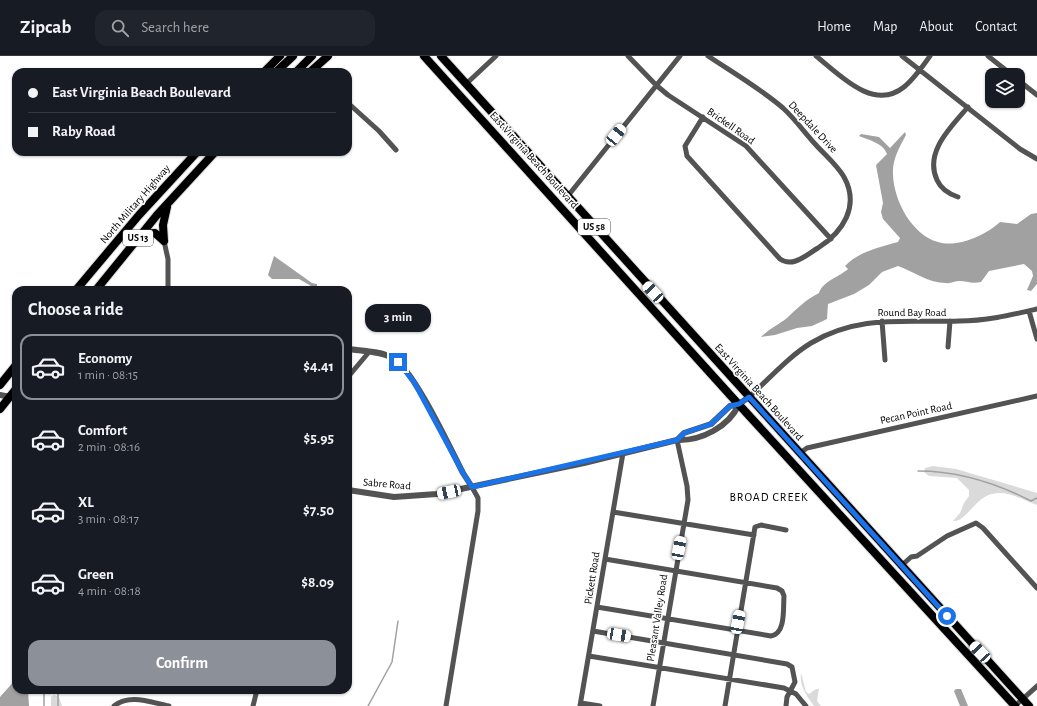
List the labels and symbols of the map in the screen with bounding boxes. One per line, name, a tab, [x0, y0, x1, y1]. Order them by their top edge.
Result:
street label: Deepdale Drive	[786, 99, 840, 155]
street label: Brickell Road	[705, 106, 757, 147]
street label: East Virginia Beach Boulevard	[488, 109, 581, 211]
car	[604, 122, 628, 148]
street label: North Military Highway	[98, 162, 172, 246]
road number: US 58	[578, 219, 610, 235]
road number: US 13	[123, 230, 153, 246]
car	[640, 279, 666, 305]
callout: 3 min	[365, 304, 431, 332]
street label: Round Bay Road	[877, 307, 947, 318]
street label: East Virginia Beach Boulevard	[713, 341, 806, 443]
route end	[389, 353, 407, 371]
street label: Pecan Point Road	[879, 400, 953, 426]
street label: Sabre Road	[363, 476, 412, 492]
car	[436, 484, 462, 500]
district label: BROAD CREEK	[729, 491, 809, 503]
car	[671, 535, 687, 561]
street label: Pickett Road	[582, 551, 602, 605]
street label: Pleasant Valley Road	[645, 573, 669, 662]
route start	[938, 607, 956, 625]
car	[730, 609, 746, 635]
car	[606, 627, 632, 643]
car	[967, 639, 993, 665]

